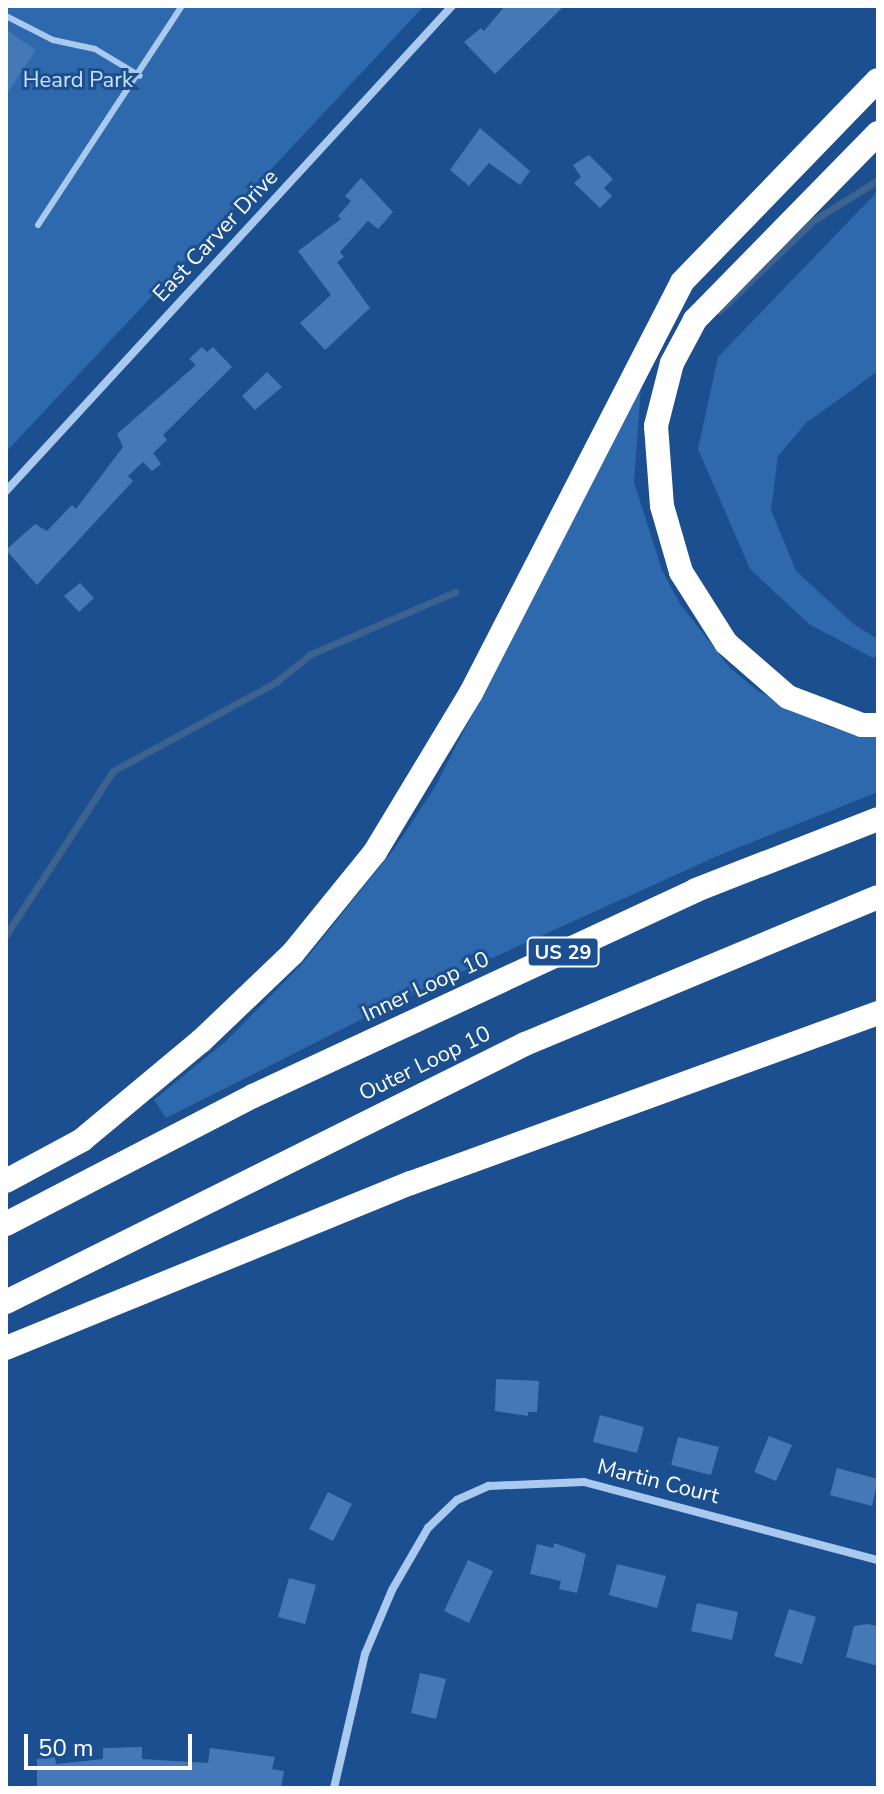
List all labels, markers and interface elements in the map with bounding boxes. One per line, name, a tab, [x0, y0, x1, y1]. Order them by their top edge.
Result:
park label: Heard Park	[23, 68, 133, 94]
street label: East Carver Drive	[148, 164, 284, 308]
road number: US 29	[525, 936, 601, 968]
street label: Inner Loop 10	[358, 946, 494, 1028]
street label: Outer Loop 10	[355, 1021, 495, 1107]
street label: Martin Court	[594, 1454, 722, 1510]
scale bar	[28, 1718, 196, 1768]
text: 50 m	[38, 1732, 94, 1764]

